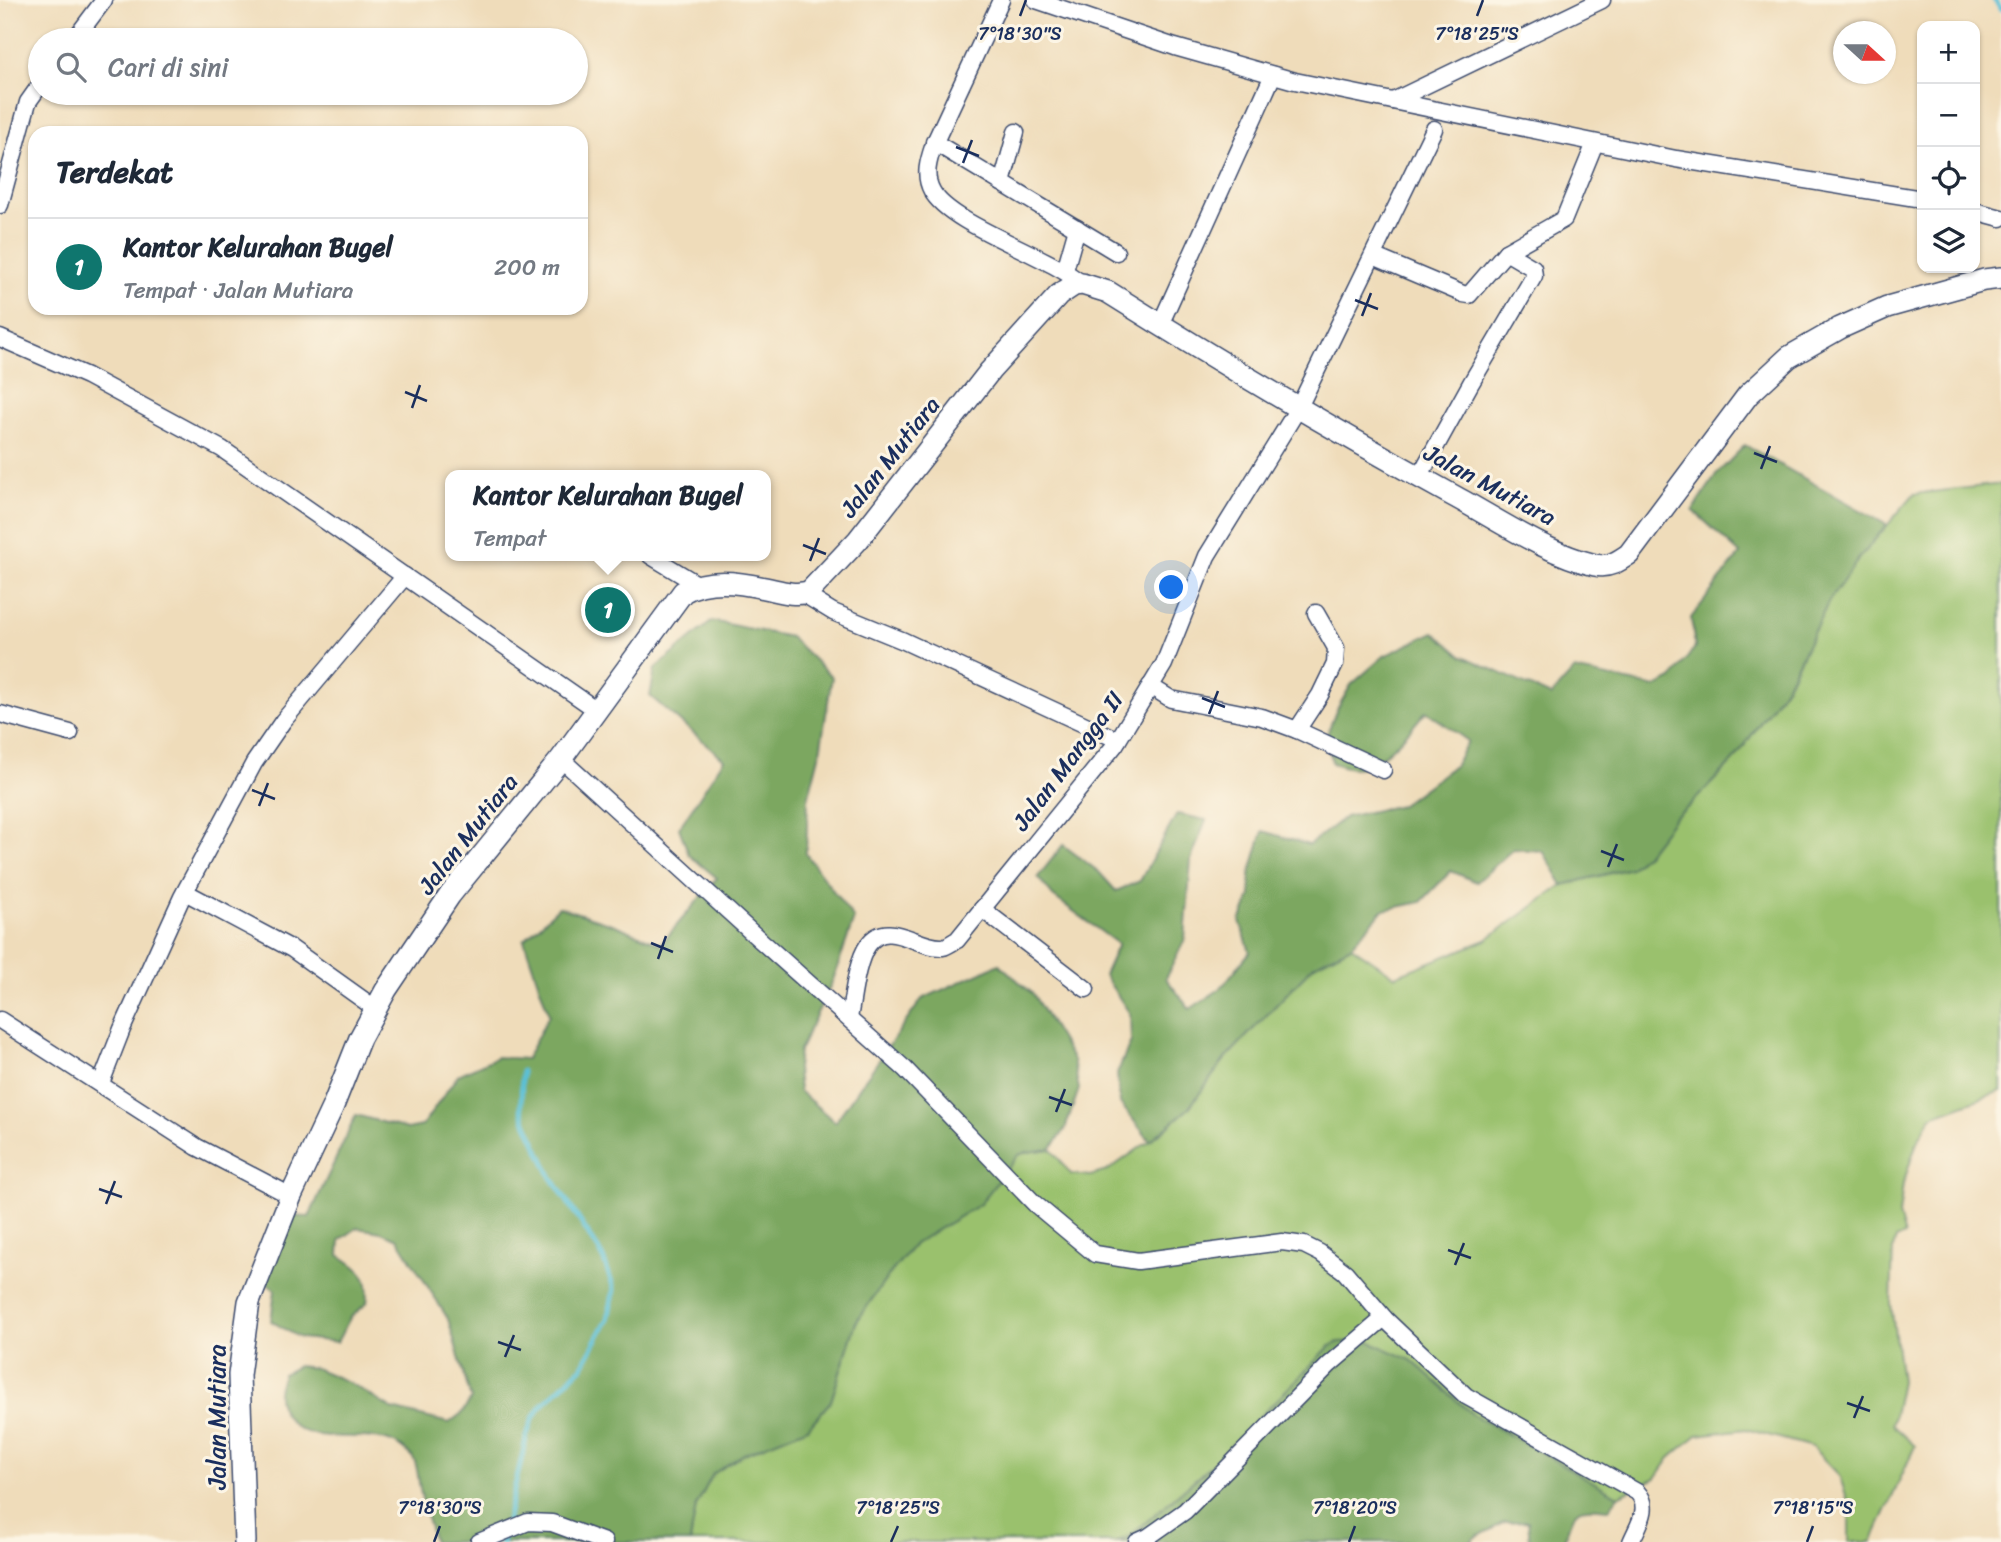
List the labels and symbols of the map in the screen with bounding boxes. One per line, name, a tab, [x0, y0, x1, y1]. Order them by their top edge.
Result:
text: 7°18'30"S	[978, 18, 1062, 50]
text: 7°18'25"S	[1435, 18, 1519, 50]
north arrow	[1833, 21, 1896, 84]
street label: Jalan Mutiara	[828, 387, 951, 528]
street label: Jalan Mutiara	[1415, 432, 1564, 538]
your location	[1154, 570, 1188, 604]
pin: 1	[585, 584, 631, 636]
street label: Jalan Mangga II	[1001, 681, 1135, 841]
street label: Jalan Mutiara	[406, 764, 529, 905]
street label: Jalan Mutiara	[196, 1345, 238, 1490]
text: 7°18'30"S	[398, 1492, 482, 1524]
text: 7°18'25"S	[856, 1492, 940, 1524]
text: 7°18'20"S	[1313, 1492, 1397, 1524]
text: 7°18'15"S	[1773, 1492, 1853, 1524]

